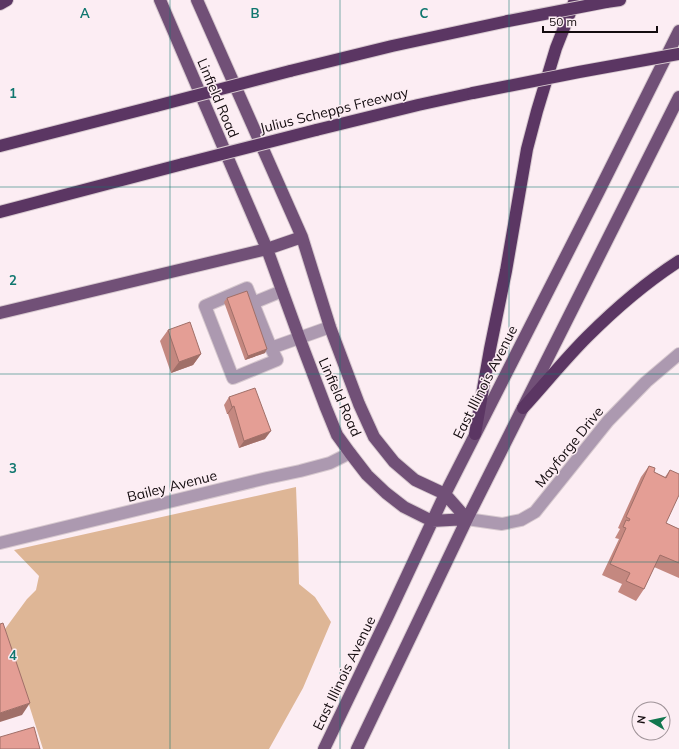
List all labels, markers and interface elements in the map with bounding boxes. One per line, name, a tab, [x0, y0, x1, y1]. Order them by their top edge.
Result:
text: A	[80, 5, 90, 21]
text: B	[251, 5, 260, 21]
text: C	[420, 5, 429, 21]
scale bar	[543, 8, 657, 34]
text: 50 m	[549, 14, 577, 29]
street label: Linfield Road	[193, 56, 243, 140]
street label: Julius Schepps Freeway	[258, 83, 411, 137]
text: 1	[9, 85, 17, 101]
text: 2	[9, 272, 17, 288]
street label: East Illinois Avenue	[449, 322, 521, 442]
street label: Linfield Road	[315, 355, 365, 439]
street label: Mayforge Drive	[531, 403, 607, 491]
text: 3	[9, 460, 17, 476]
street label: Bailey Avenue	[125, 466, 219, 506]
street label: East Illinois Avenue	[309, 613, 379, 733]
text: 4	[9, 647, 17, 663]
north arrow	[631, 701, 671, 741]
text: N	[634, 714, 649, 725]

